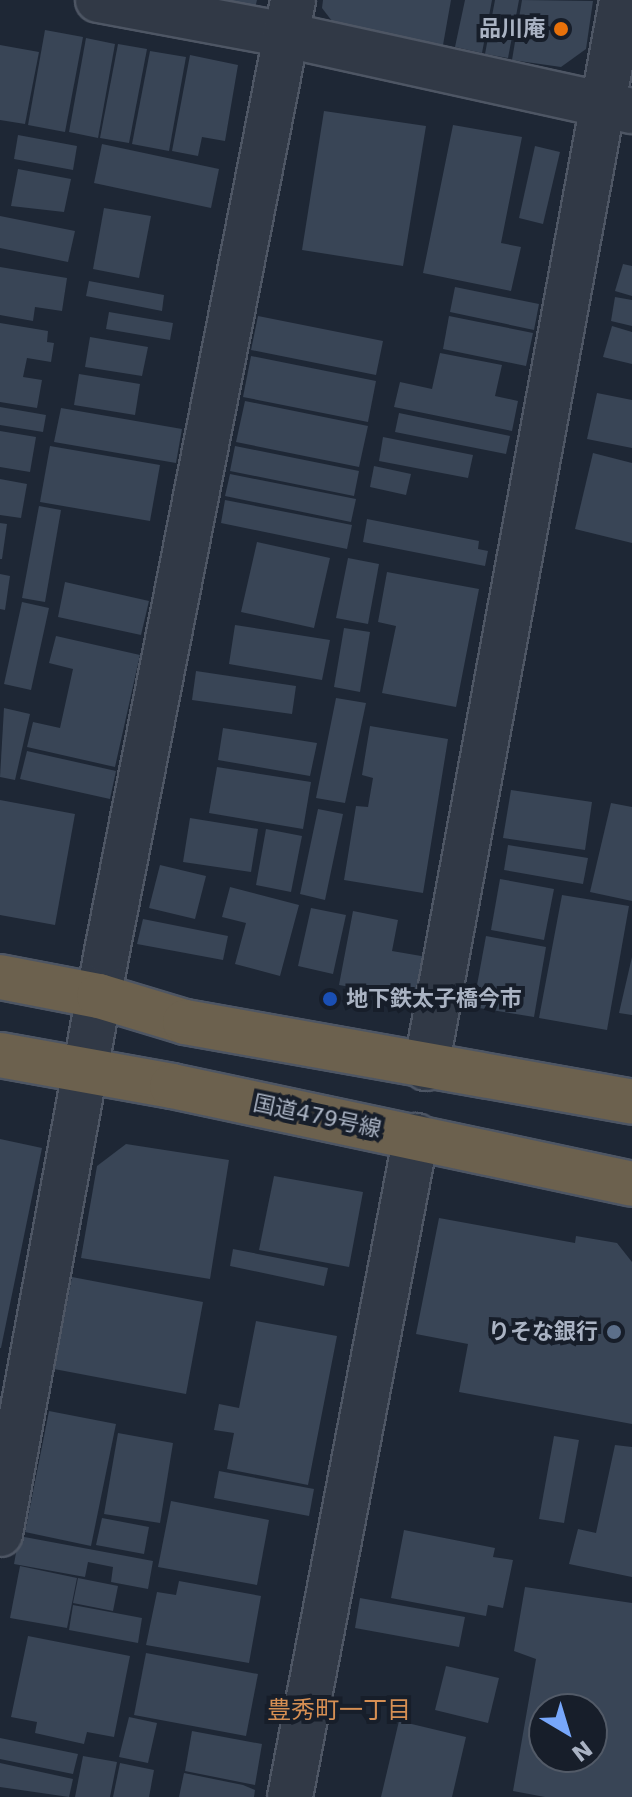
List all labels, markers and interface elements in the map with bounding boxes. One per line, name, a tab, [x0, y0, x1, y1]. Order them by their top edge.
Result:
place label: 品川庵	[479, 16, 545, 42]
marker: 品川庵	[552, 20, 570, 38]
place label: 地下鉄太子橋今市	[346, 986, 522, 1012]
marker: 地下鉄太子橋今市	[321, 990, 339, 1008]
street label: 国道479号線	[251, 1090, 383, 1142]
place label: りそな銀行	[488, 1319, 598, 1345]
marker: りそな銀行	[605, 1323, 623, 1341]
north arrow	[528, 1693, 608, 1773]
district label: 豊秀町一丁目	[267, 1697, 411, 1725]
text: N	[567, 1735, 597, 1766]

